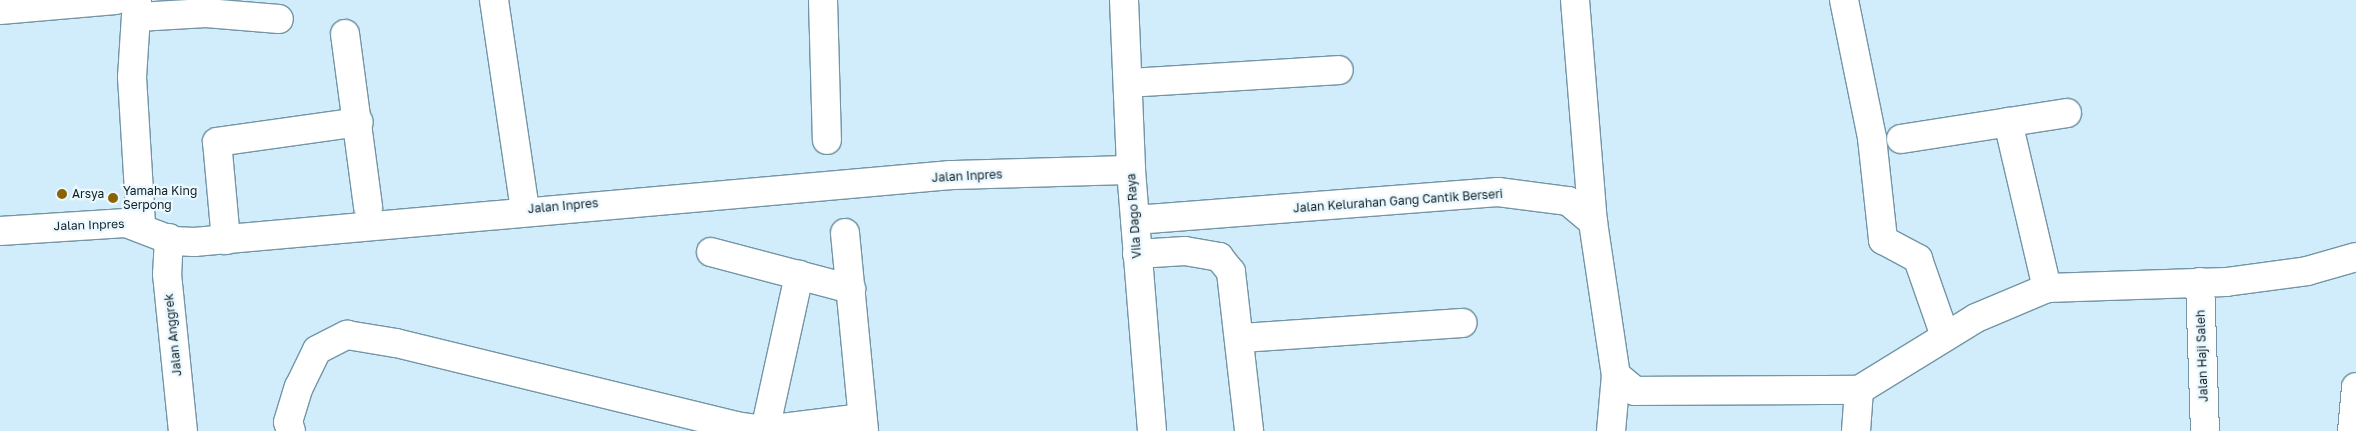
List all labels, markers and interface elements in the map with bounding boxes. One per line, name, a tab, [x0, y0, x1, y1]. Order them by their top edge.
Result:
street label: Jalan Inpres	[931, 167, 1003, 185]
street label: Vila Dago Raya	[1124, 173, 1144, 259]
place label: Yamaha King Serpong	[123, 184, 197, 212]
street label: Jalan Kelurahan Gang Cantik Berseri	[1293, 186, 1503, 216]
place label: Arsya	[72, 187, 104, 201]
marker: Arsya	[56, 188, 68, 200]
marker: Yamaha King Serpong	[107, 192, 119, 204]
street label: Jalan Inpres	[527, 196, 599, 216]
street label: Jalan Inpres	[53, 217, 125, 233]
street label: Jalan Anggrek	[162, 293, 184, 377]
street label: Jalan Haji Saleh	[2193, 310, 2211, 402]

